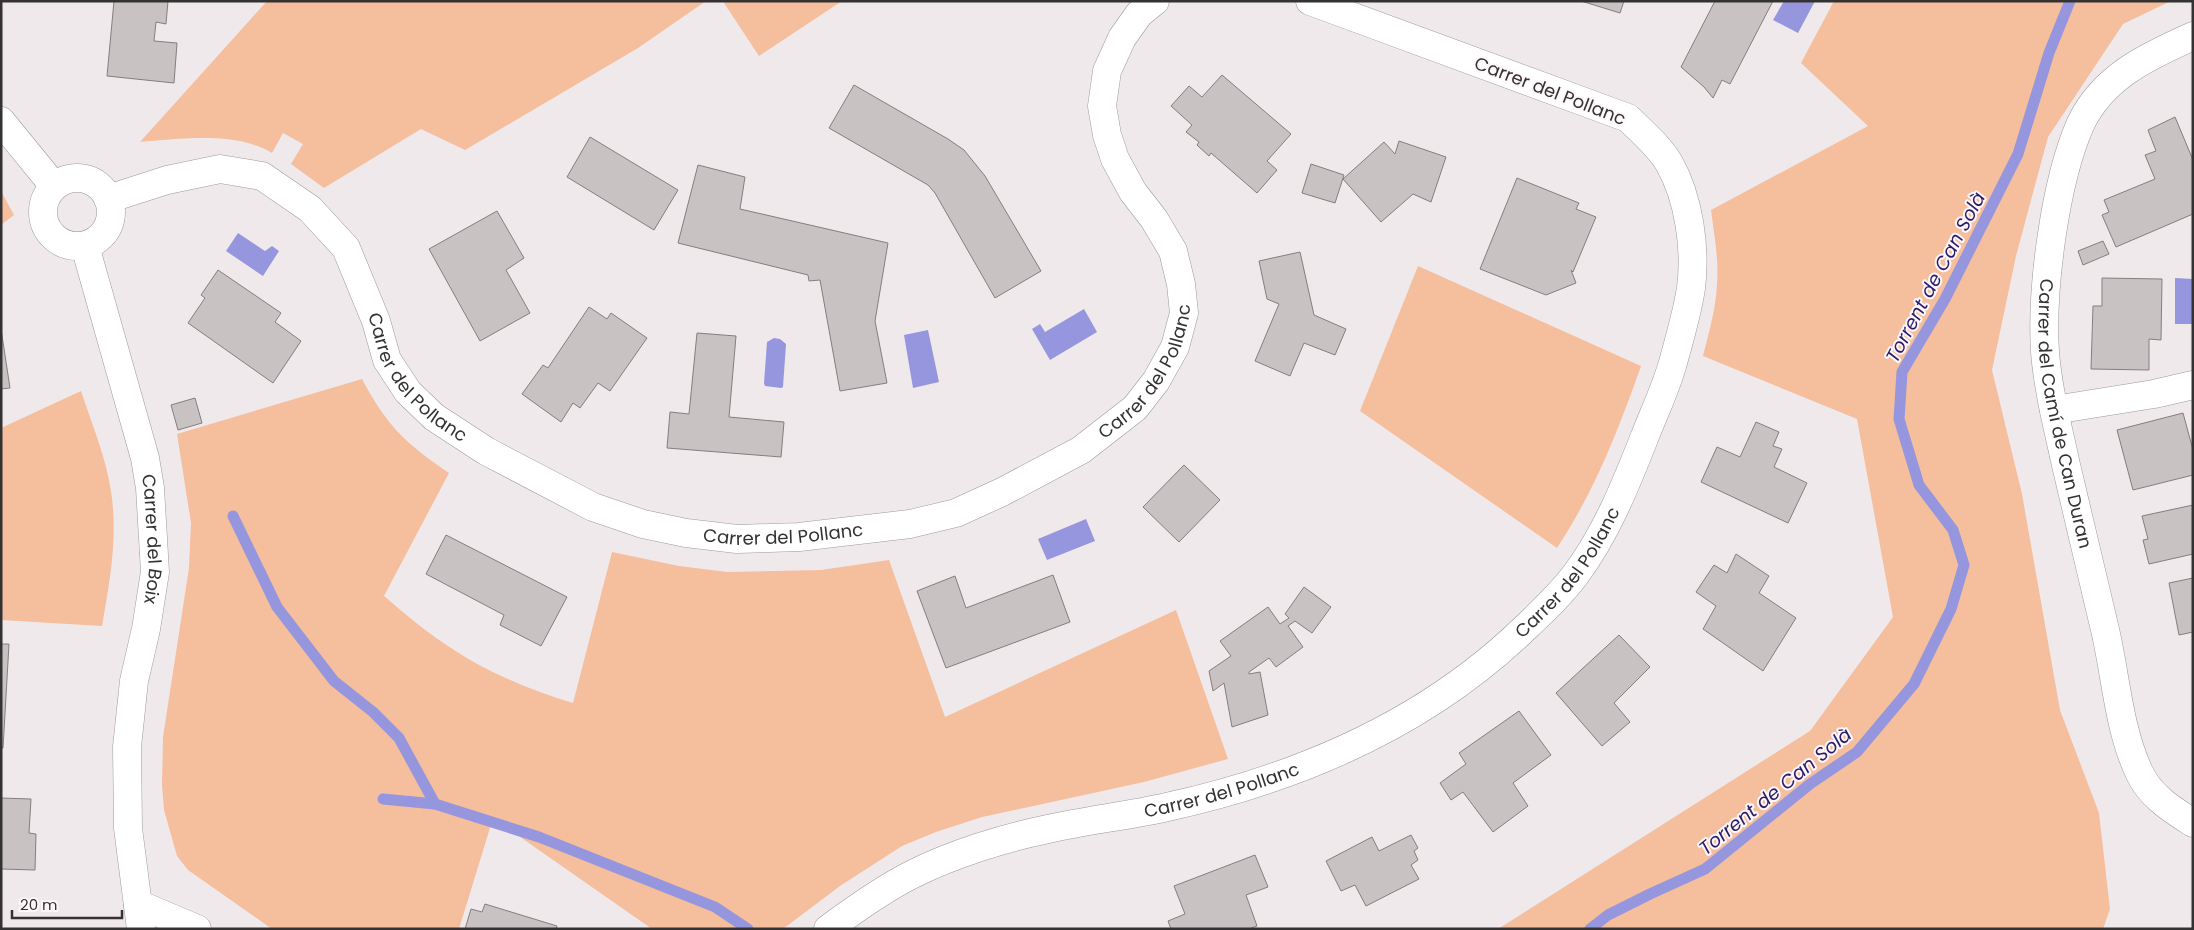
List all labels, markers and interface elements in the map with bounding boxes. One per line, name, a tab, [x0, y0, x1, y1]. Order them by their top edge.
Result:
street label: Carrer del Pollanc	[1471, 50, 1629, 131]
water label: Torrent de Can Solà	[1879, 187, 1992, 367]
street label: Carrer del Camí de Can Duran	[2032, 278, 2098, 551]
street label: Carrer del Pollanc	[1093, 303, 1196, 444]
street label: Carrer del Pollanc	[362, 309, 472, 448]
street label: Carrer del Boix	[136, 472, 168, 606]
street label: Carrer del Pollanc	[1509, 502, 1625, 643]
street label: Carrer del Pollanc	[702, 517, 864, 551]
water label: Torrent de Can Solà	[1693, 721, 1858, 862]
street label: Carrer del Pollanc	[1142, 756, 1303, 824]
scale bar	[12, 888, 122, 920]
text: 20 m	[20, 894, 58, 915]

